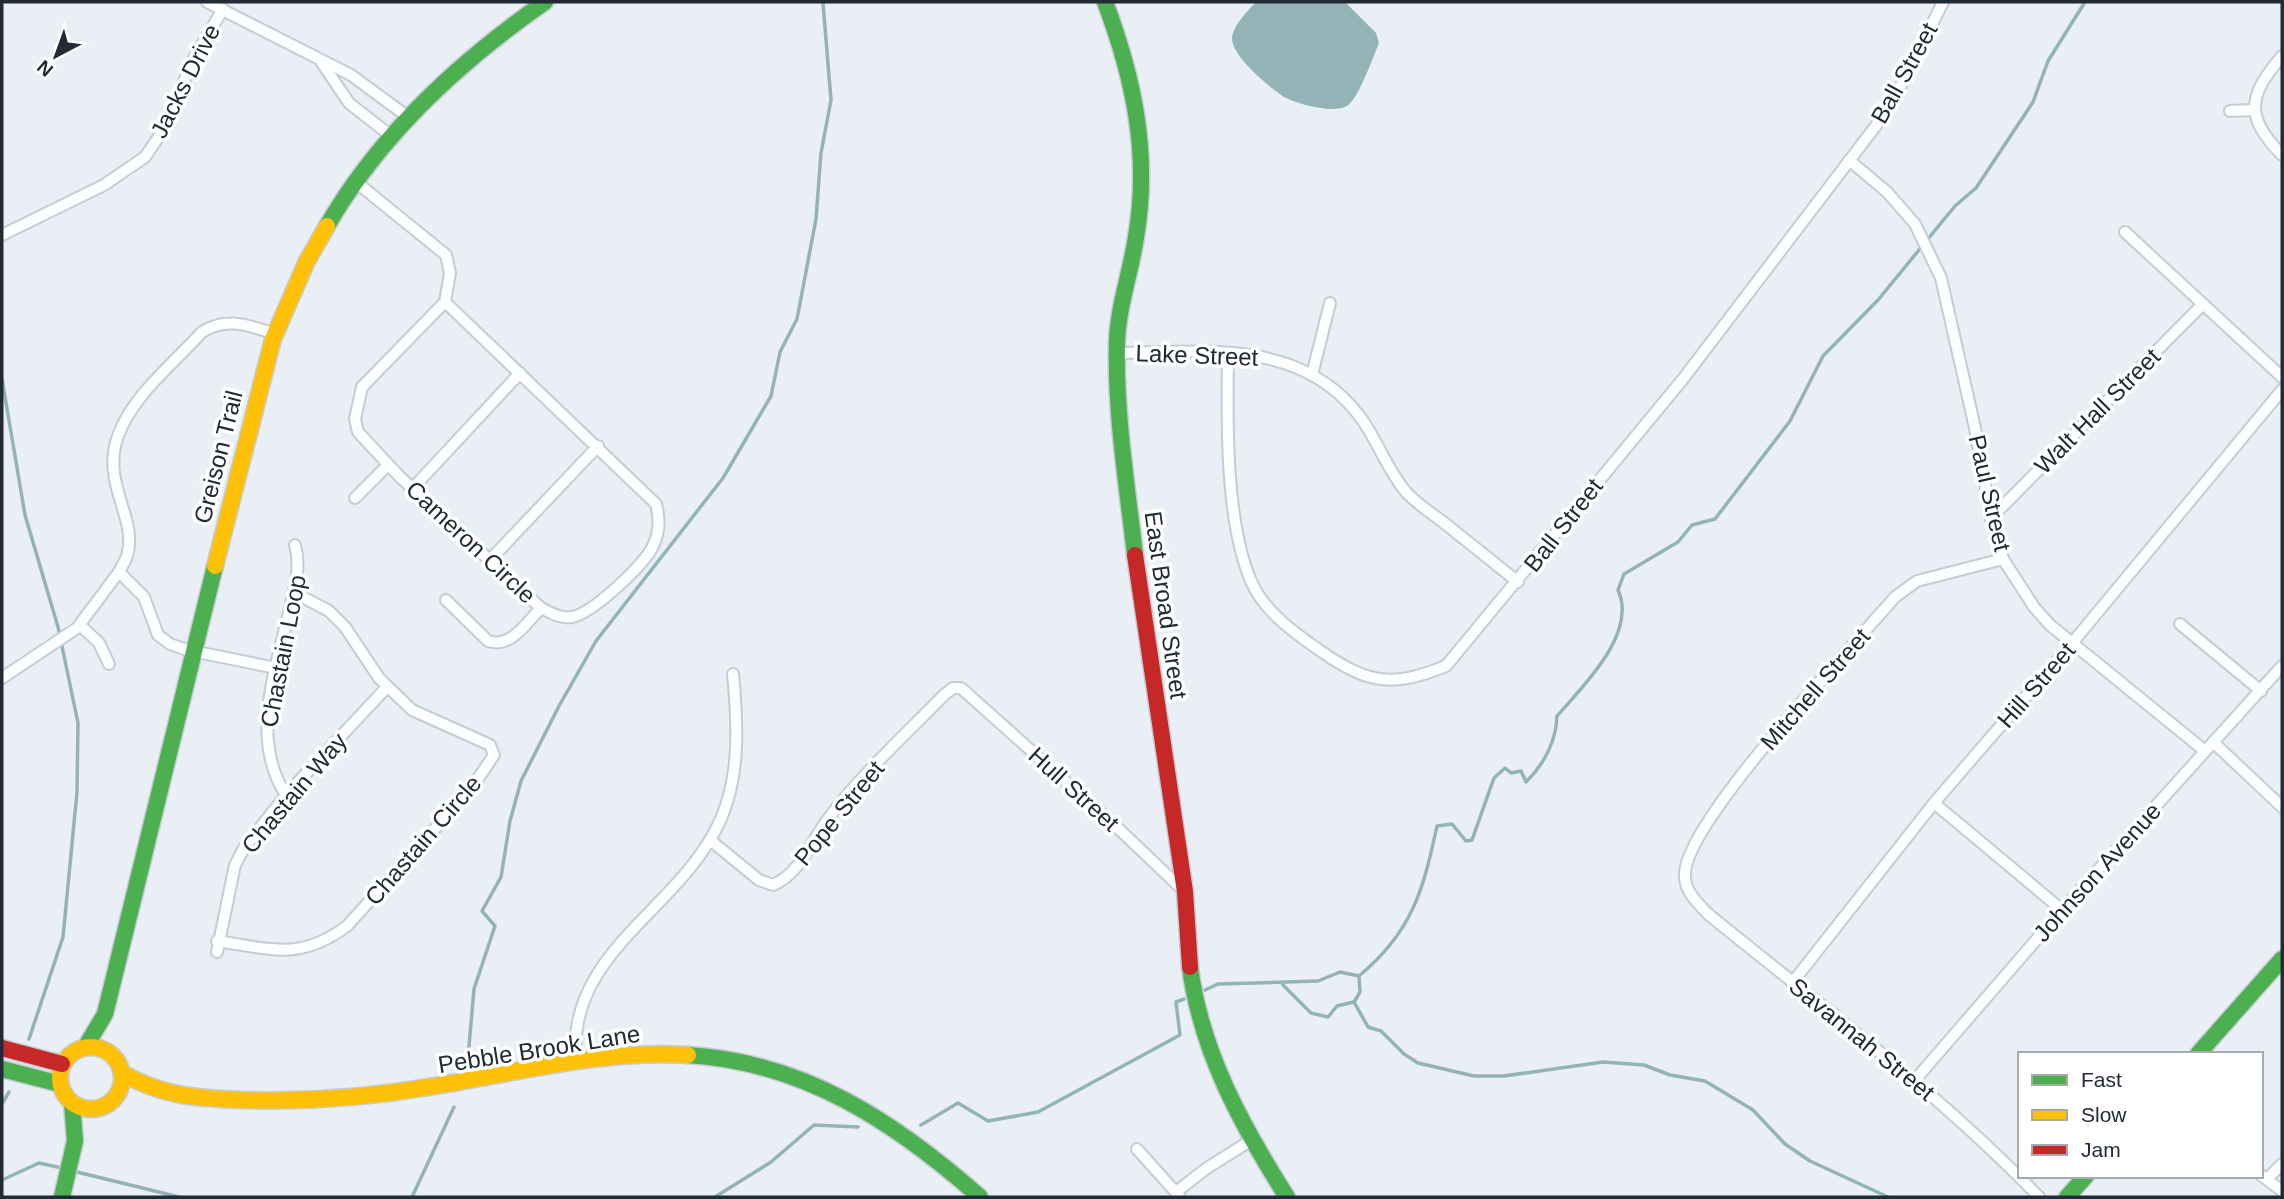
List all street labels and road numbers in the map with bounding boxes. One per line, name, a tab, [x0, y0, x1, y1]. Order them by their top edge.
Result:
street label: Ball Street	[1865, 18, 1943, 128]
street label: Jacks Drive	[145, 20, 225, 142]
street label: Lake Street	[1135, 339, 1259, 371]
street label: Walt Hall Street	[2029, 343, 2165, 479]
street label: Greison Trail	[188, 388, 248, 526]
street label: Paul Street	[1963, 432, 2017, 554]
street label: Ball Street	[1518, 473, 1608, 577]
street label: Cameron Circle	[401, 475, 541, 609]
street label: East Broad Street	[1139, 509, 1193, 701]
street label: Chastain Loop	[255, 572, 311, 730]
street label: Mitchell Street	[1755, 623, 1875, 755]
street label: Hill Street	[1992, 637, 2081, 733]
street label: Chastain Way	[236, 727, 352, 859]
street label: Hull Street	[1023, 741, 1125, 837]
street label: Pope Street	[789, 755, 890, 871]
street label: Chastain Circle	[359, 770, 487, 910]
street label: Johnson Avenue	[2028, 797, 2166, 947]
street label: Savannah Street	[1784, 972, 1940, 1106]
street label: Pebble Brook Lane	[436, 1020, 642, 1078]

